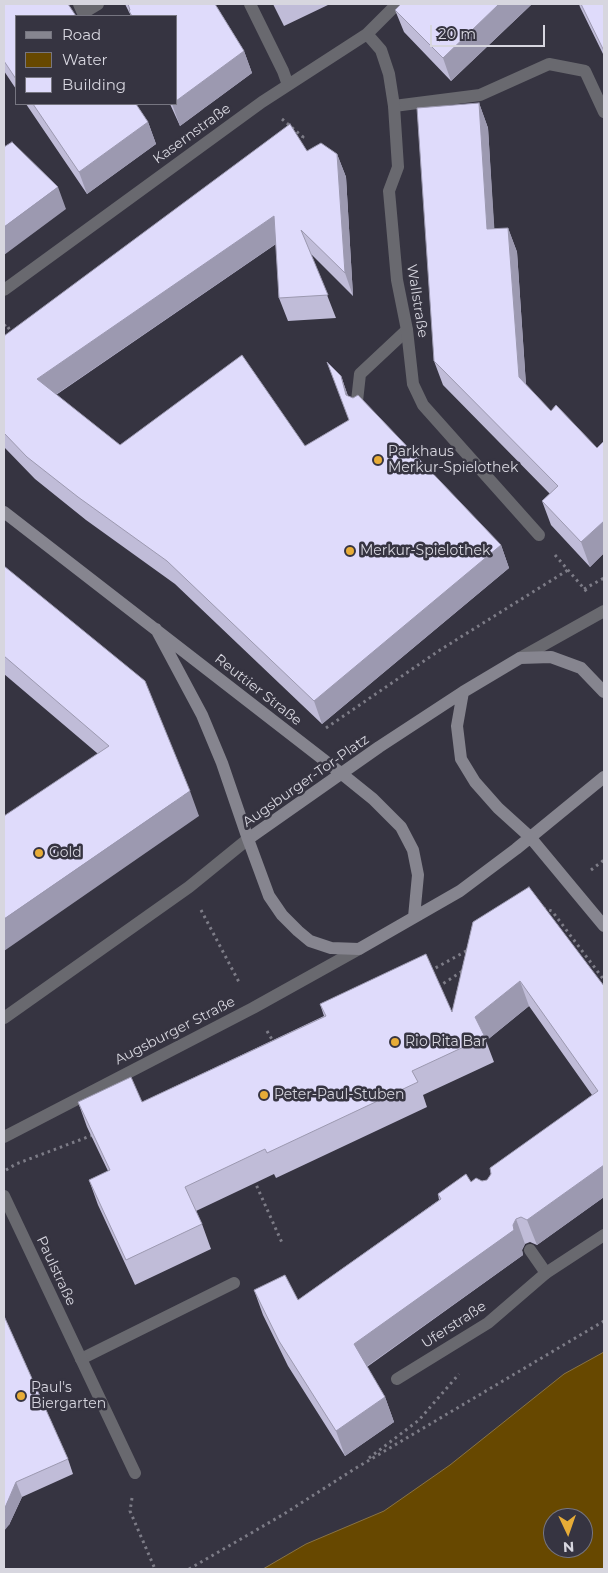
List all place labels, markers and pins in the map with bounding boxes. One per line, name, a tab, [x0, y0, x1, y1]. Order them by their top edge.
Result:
place label: Parkhaus Merkur-Spielothek	[388, 444, 518, 477]
marker: Parkhaus Merkur-Spielothek	[372, 454, 384, 466]
place label: Merkur-Spielothek	[360, 543, 490, 559]
marker: Merkur-Spielothek	[344, 545, 356, 557]
place label: Gold	[49, 845, 82, 861]
marker: Gold	[33, 847, 45, 859]
place label: Rio Rita Bar	[405, 1034, 487, 1050]
marker: Rio Rita Bar	[389, 1036, 401, 1048]
place label: Peter-Paul-Stuben	[274, 1087, 405, 1103]
marker: Peter-Paul-Stuben	[258, 1089, 270, 1101]
place label: Paul's Biergarten	[31, 1380, 106, 1412]
marker: Paul's Biergarten	[15, 1390, 27, 1402]

